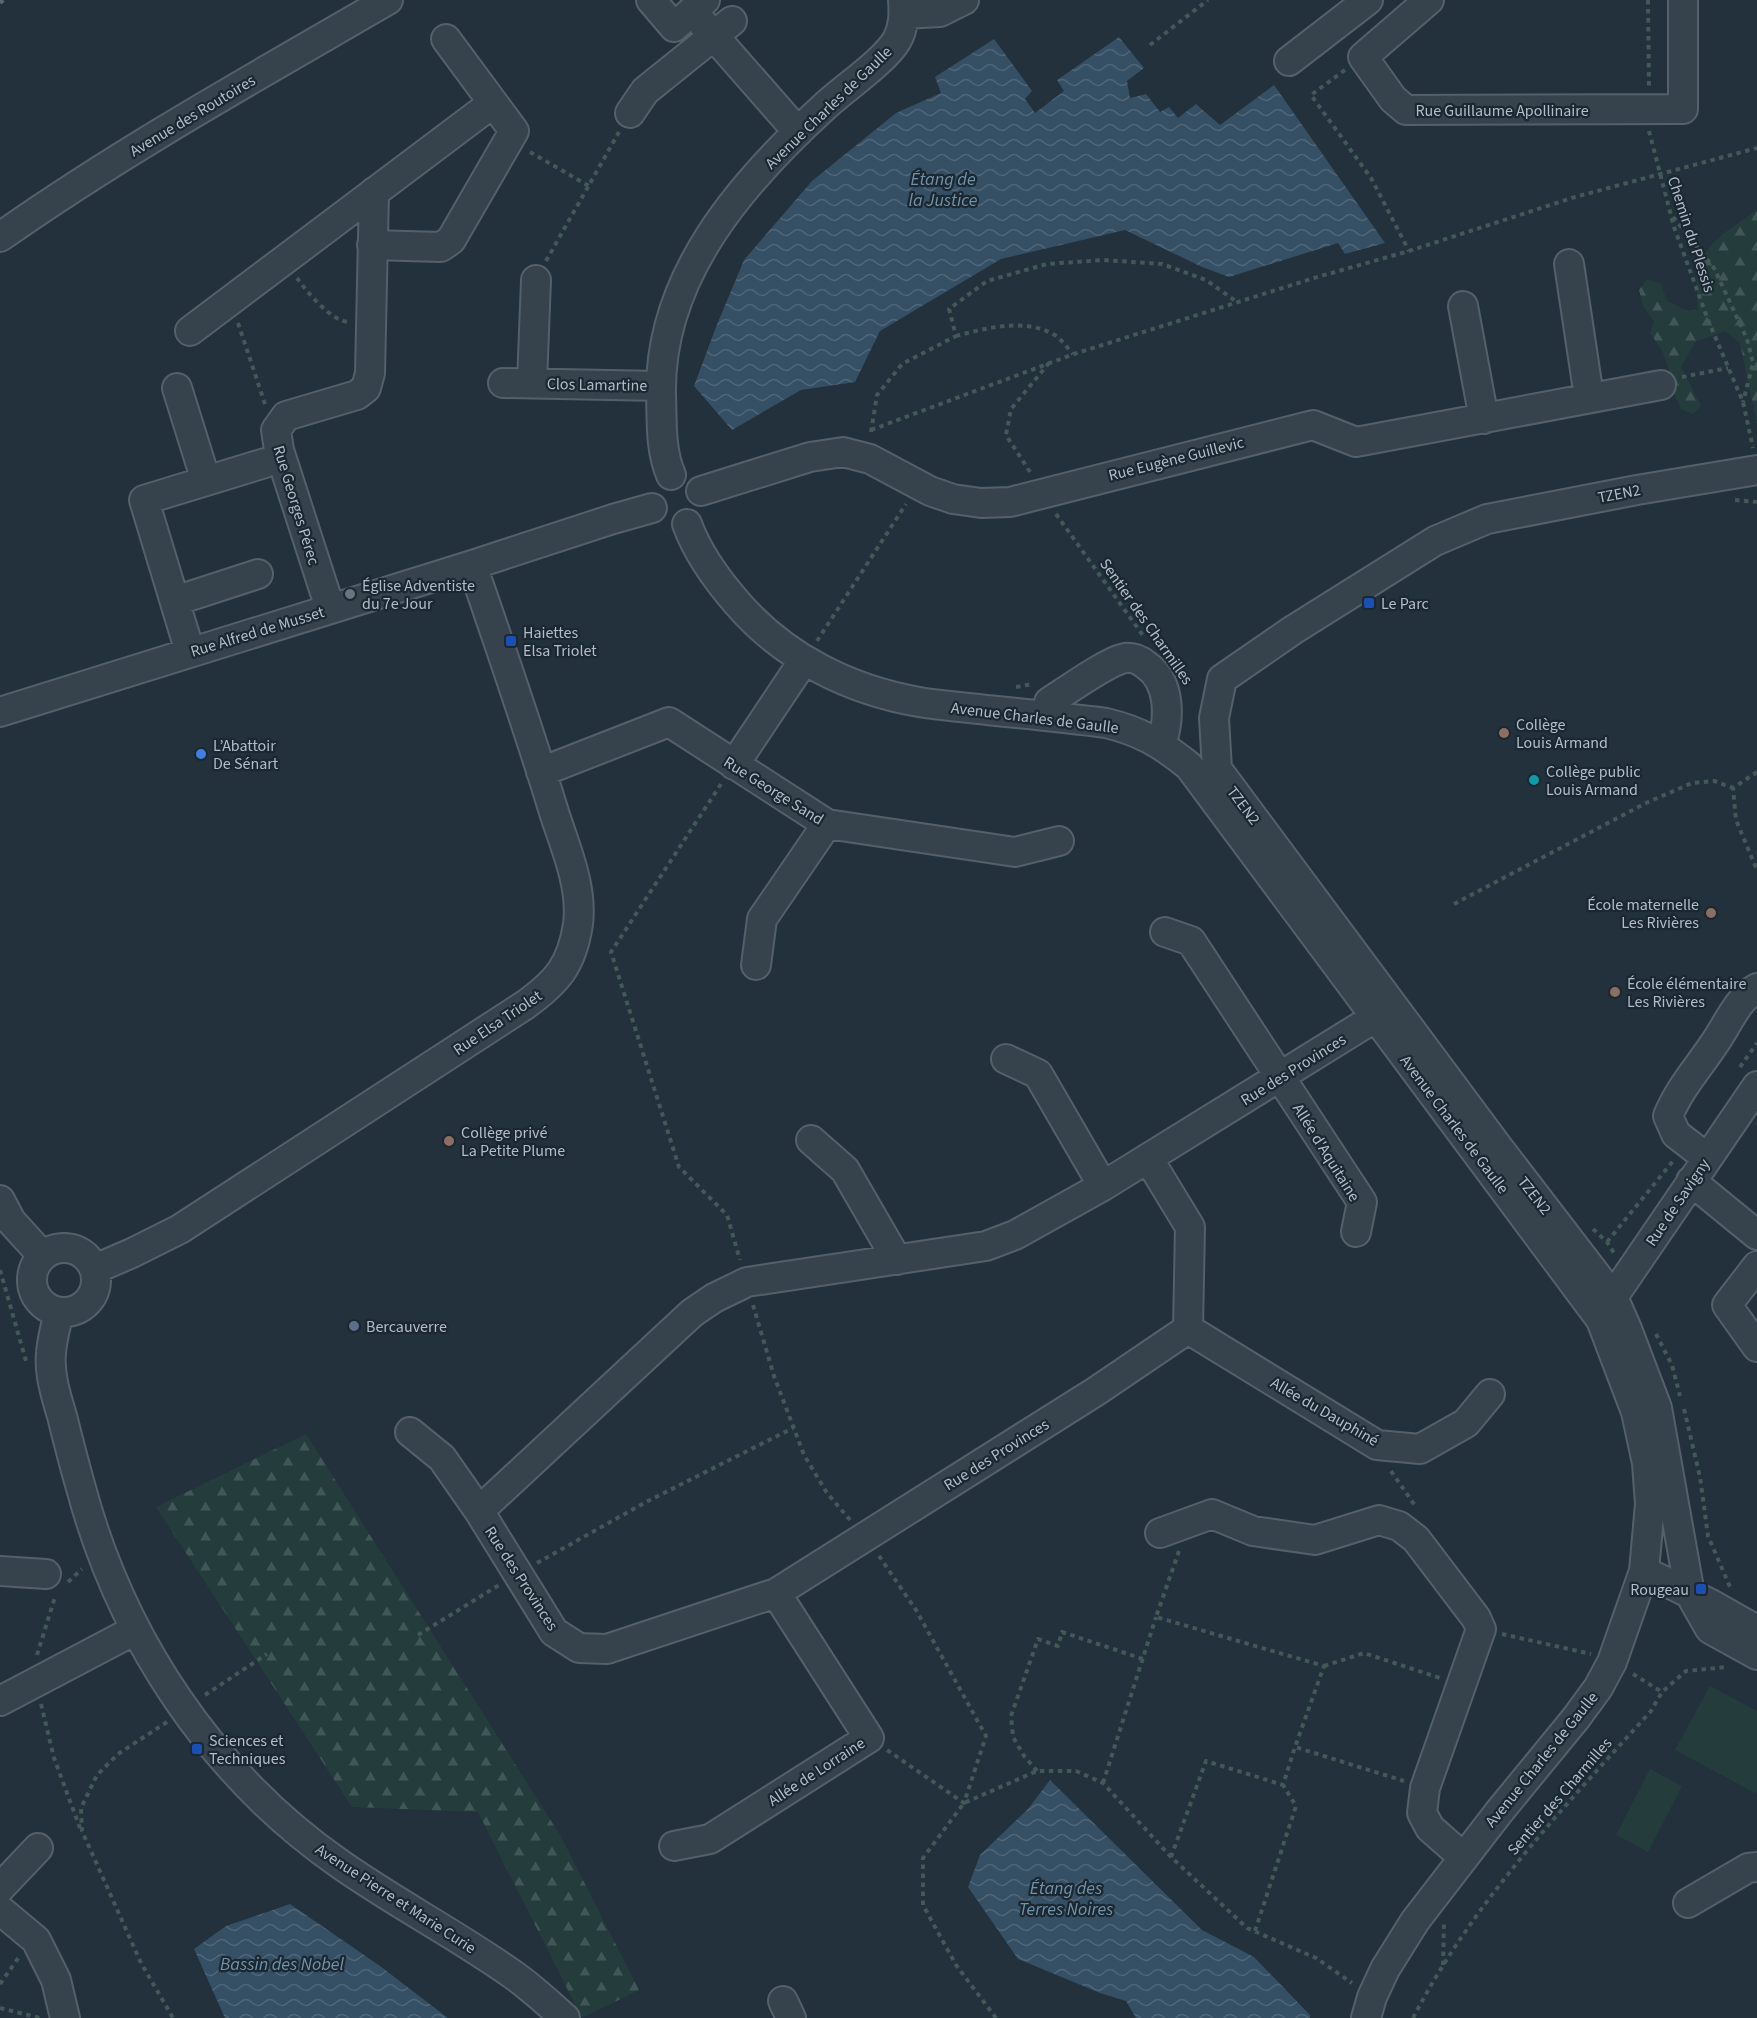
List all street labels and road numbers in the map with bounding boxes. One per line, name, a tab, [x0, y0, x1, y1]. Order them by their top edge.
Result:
street label: Avenue Charles de Gaulle	[760, 41, 897, 174]
street label: Avenue des Routoires	[125, 69, 260, 162]
street label: Rue Guillaume Apollinaire	[1415, 100, 1589, 122]
street label: Chemin du Plessis	[1662, 173, 1720, 295]
street label: Clos Lamartine	[547, 373, 647, 397]
street label: Rue Eugène Guillevic	[1106, 431, 1246, 486]
street label: Rue Georges Pérec	[267, 443, 325, 568]
street label: TZEN2	[1596, 479, 1642, 509]
street label: Sentier des Charmilles	[1094, 554, 1198, 689]
street label: Rue Alfred de Musset	[188, 601, 327, 663]
street label: Avenue Charles de Gaulle	[950, 697, 1120, 739]
street label: Rue George Sand	[719, 751, 828, 830]
street label: TZEN2	[1221, 782, 1265, 829]
street label: Rue Elsa Triolet	[449, 985, 547, 1061]
street label: Rue des Provinces	[1237, 1028, 1351, 1111]
street label: Avenue Charles de Gaulle	[1395, 1051, 1514, 1199]
street label: Allée d'Aquitaine	[1287, 1099, 1365, 1206]
street label: Rue de Savigny	[1640, 1154, 1716, 1251]
street label: TZEN2	[1512, 1172, 1556, 1219]
street label: Allée du Dauphiné	[1266, 1372, 1383, 1452]
street label: Rue des Provinces	[940, 1413, 1054, 1496]
street label: Rue des Provinces	[479, 1522, 563, 1635]
street label: Avenue Charles de Gaulle	[1480, 1687, 1603, 1832]
street label: Allée de Lorraine	[764, 1732, 869, 1811]
street label: Sentier des Charmilles	[1502, 1733, 1617, 1860]
street label: Avenue Pierre et Marie Curie	[311, 1839, 480, 1959]

